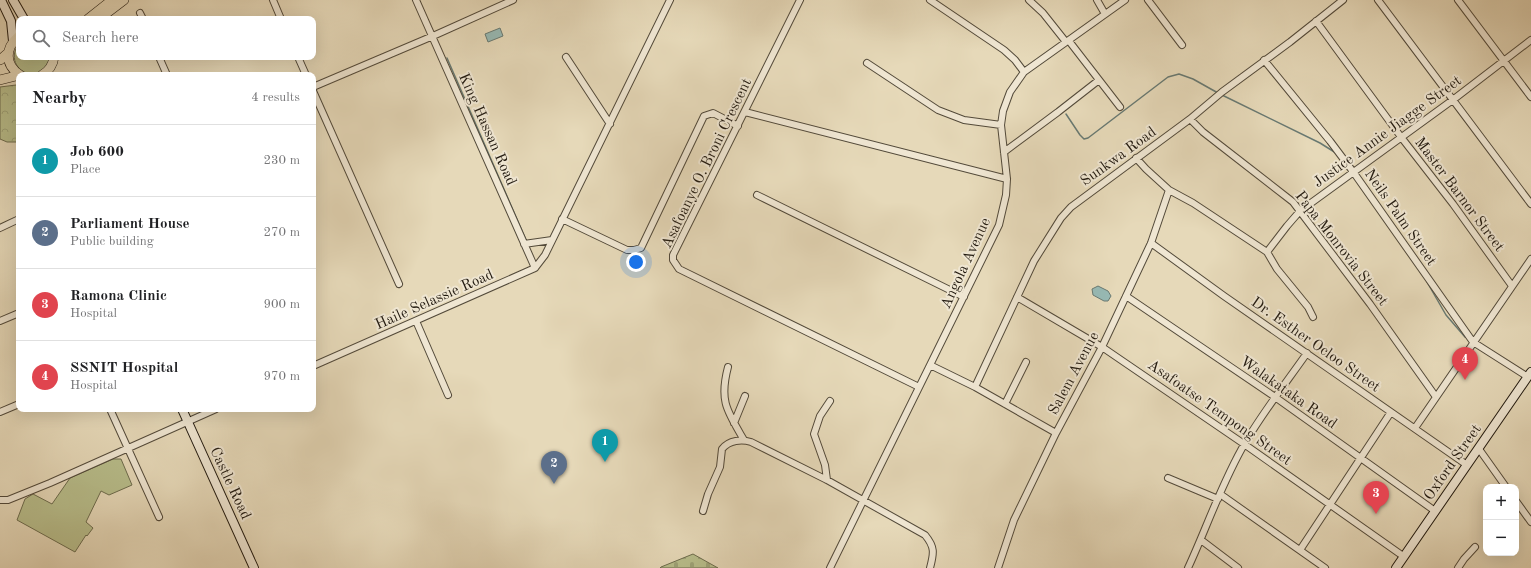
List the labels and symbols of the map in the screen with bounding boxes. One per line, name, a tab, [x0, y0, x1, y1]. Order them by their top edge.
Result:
street label: King Hassan Road	[455, 71, 518, 188]
street label: Justice Annie Jiagge Street	[1311, 74, 1465, 191]
street label: Asafoanye O. Broni Crescent	[660, 76, 755, 251]
street label: Sunkwa Road	[1078, 125, 1160, 190]
street label: Master Barnor Street	[1411, 135, 1506, 255]
street label: Neils Palm Street	[1361, 167, 1439, 269]
street label: Papa Monrovia Street	[1292, 189, 1390, 309]
street label: Angola Avenue	[939, 216, 994, 311]
your location	[626, 252, 646, 272]
street label: Haile Selassie Road	[373, 267, 496, 333]
street label: Dr. Esther Ocloo Street	[1248, 295, 1382, 395]
street label: Salem Avenue	[1046, 330, 1102, 418]
pin: 4	[1452, 347, 1478, 380]
street label: Walakataka Road	[1237, 354, 1339, 432]
street label: Asafoatse Tempong Street	[1144, 358, 1294, 469]
street label: Oxford Street	[1422, 422, 1485, 503]
pin: 1	[592, 429, 618, 462]
street label: Castle Road	[206, 445, 253, 522]
pin: 2	[541, 451, 567, 484]
pin: 3	[1363, 481, 1389, 514]

